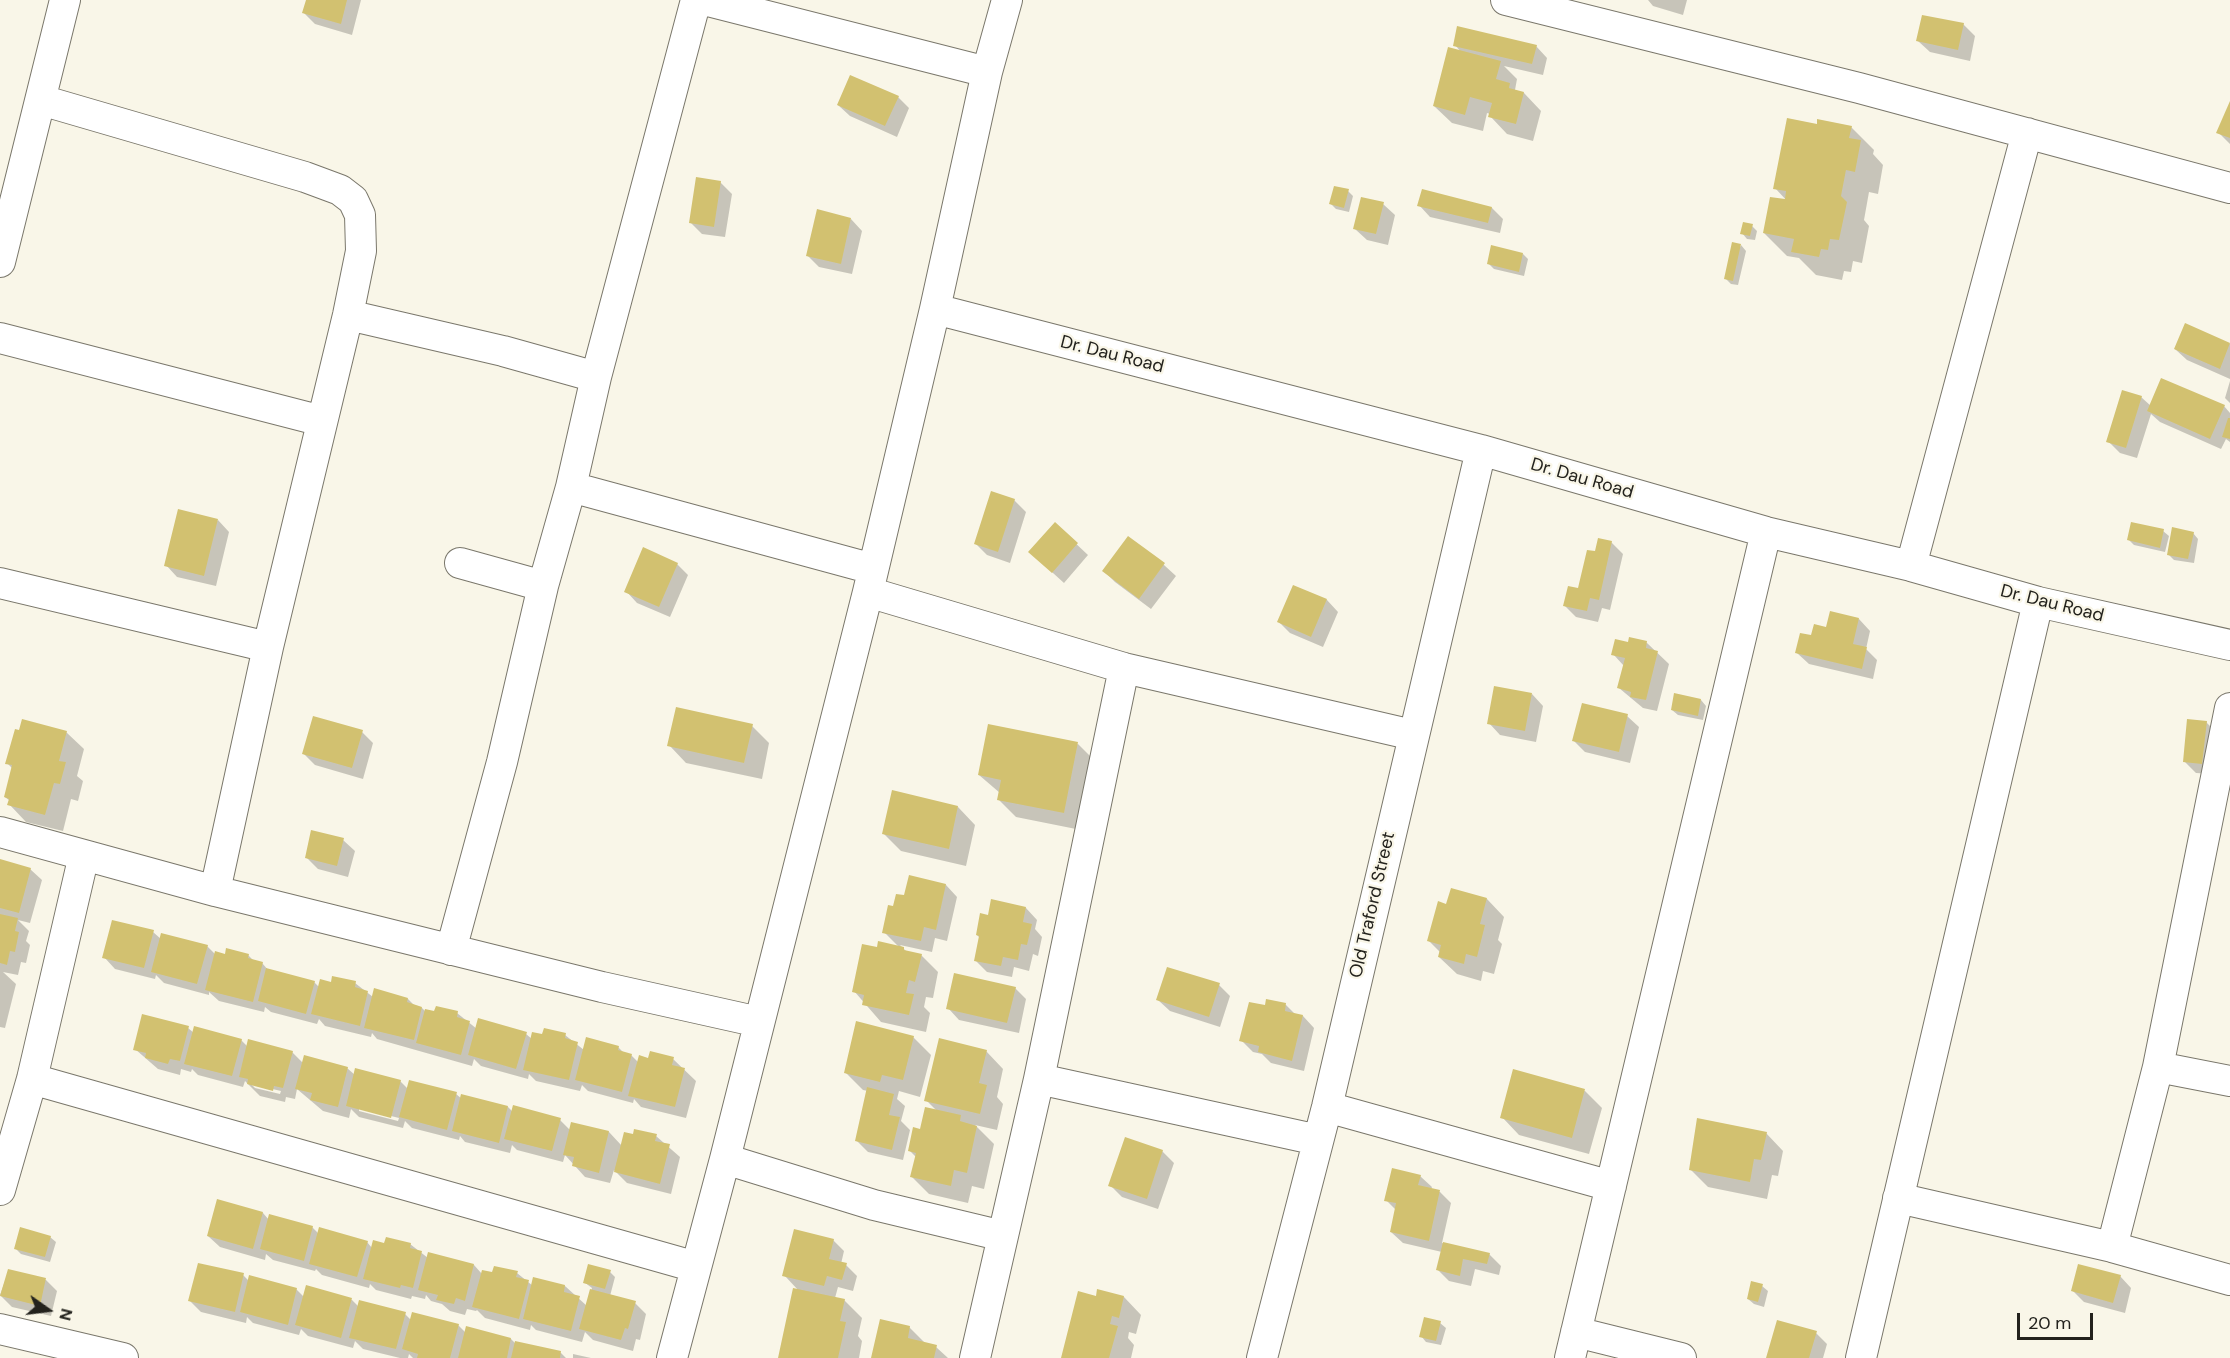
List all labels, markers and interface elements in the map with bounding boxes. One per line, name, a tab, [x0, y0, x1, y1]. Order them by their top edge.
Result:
street label: Dr. Dau Road	[1058, 332, 1166, 378]
street label: Dr. Dau Road	[1528, 454, 1636, 504]
street label: Dr. Dau Road	[1998, 581, 2106, 627]
street label: Old Traford Street	[1346, 830, 1400, 980]
north arrow	[18, 1280, 78, 1340]
scale bar	[2020, 1301, 2096, 1339]
text: N	[54, 1306, 78, 1323]
text: 20 m	[2028, 1311, 2071, 1335]

